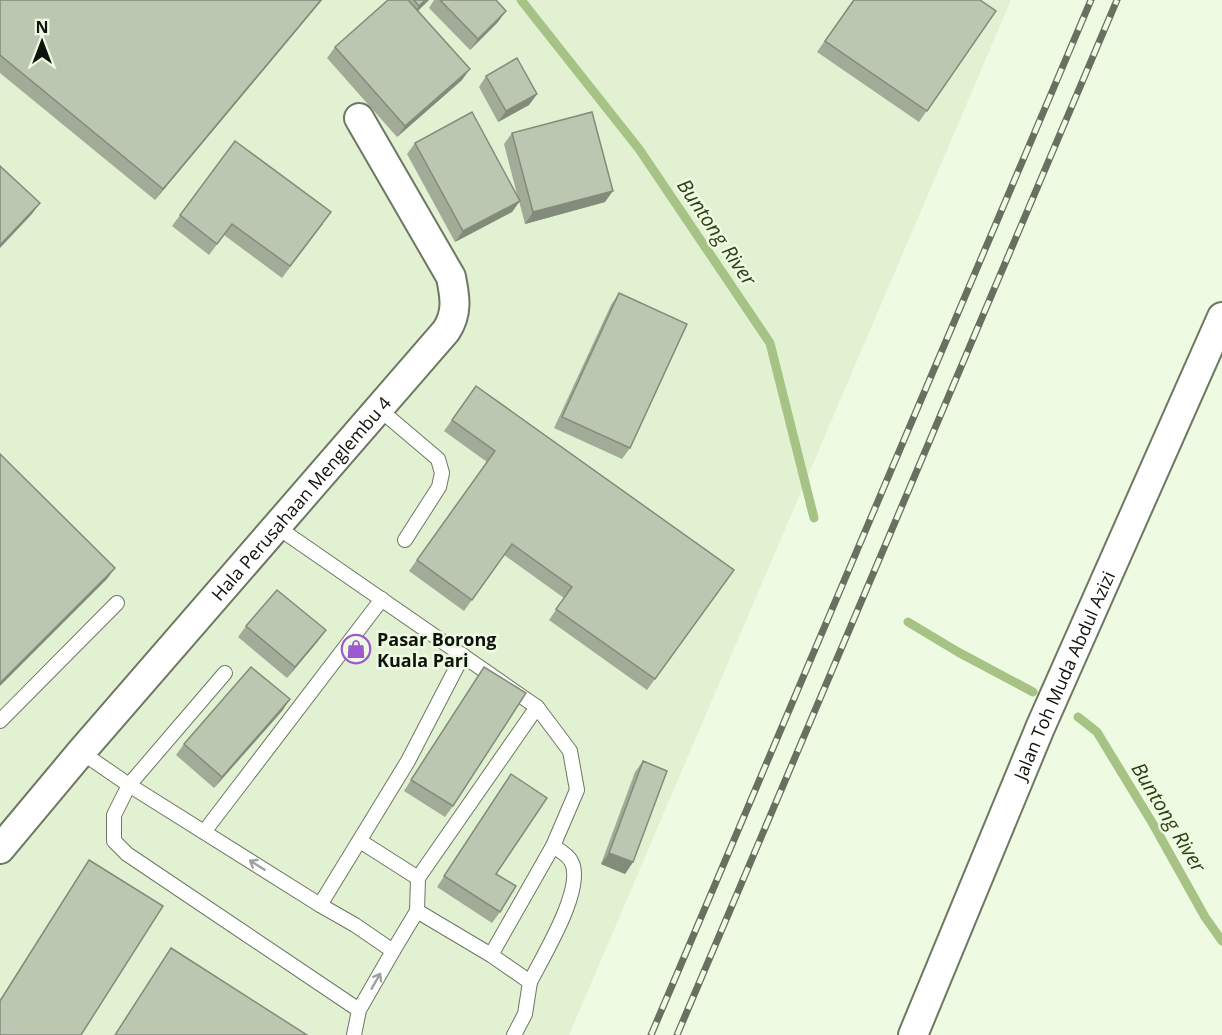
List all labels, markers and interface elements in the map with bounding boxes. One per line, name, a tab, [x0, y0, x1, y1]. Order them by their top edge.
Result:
north arrow	[12, 12, 72, 72]
text: N	[35, 16, 49, 38]
water label: Buntong River	[671, 173, 763, 292]
street label: Hala Perusahaan Menglembu 4	[206, 391, 396, 606]
street label: Jalan Toh Muda Abdul Azizi	[1007, 567, 1120, 785]
place label: Pasar Borong Kuala Pari	[377, 627, 496, 672]
shop icon: Pasar Borong Kuala Pari	[340, 633, 372, 665]
water label: Buntong River	[1126, 757, 1213, 878]
one-way arrow	[249, 859, 266, 871]
one-way arrow	[370, 973, 382, 990]

